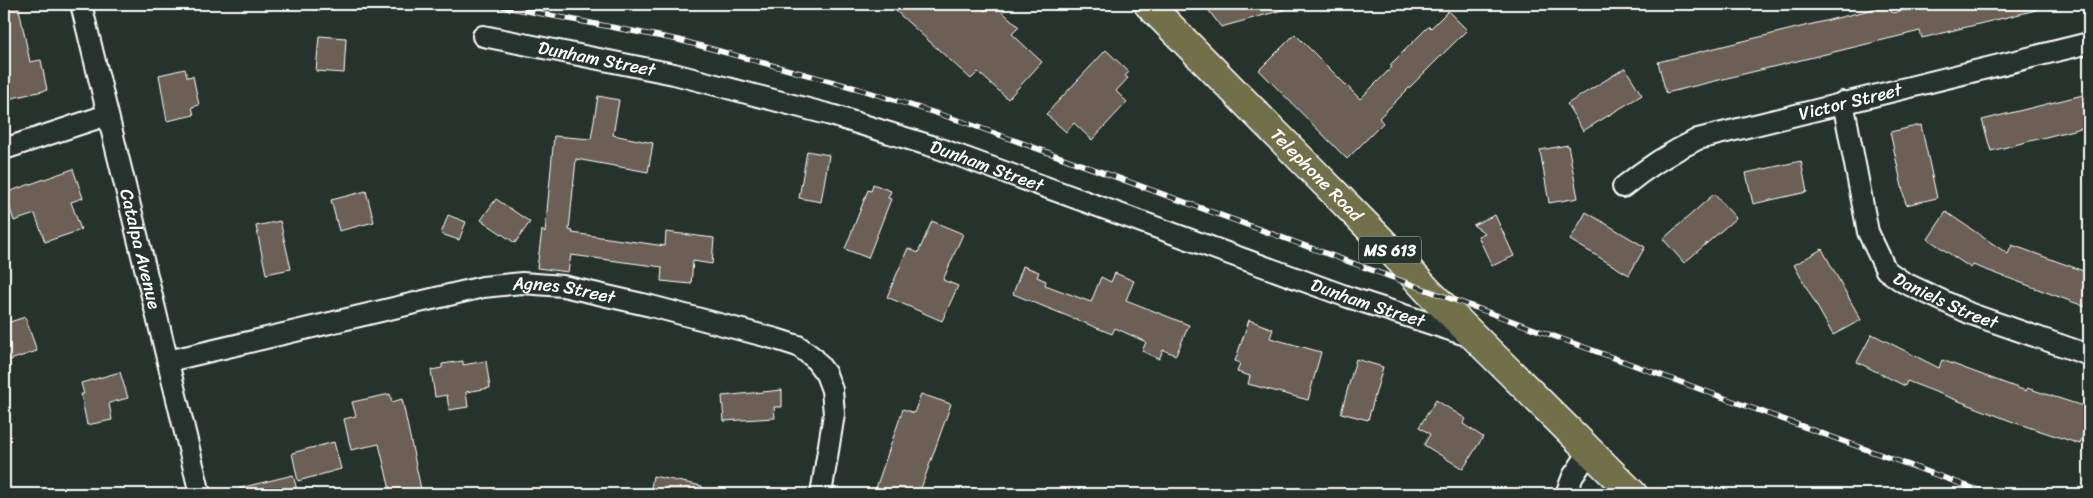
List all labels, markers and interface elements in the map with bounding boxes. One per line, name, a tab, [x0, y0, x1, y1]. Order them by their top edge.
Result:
street label: Dunham Street	[535, 31, 659, 86]
street label: Victor Street	[1795, 73, 1906, 130]
street label: Telephone Road	[1262, 120, 1372, 231]
street label: Dunham Street	[926, 131, 1049, 201]
street label: Catalpa Avenue	[110, 185, 171, 313]
road number: MS 613	[1359, 236, 1421, 264]
street label: Daniels Street	[1886, 263, 2003, 339]
street label: Agnes Street	[510, 267, 619, 314]
street label: Dunham Street	[1306, 269, 1430, 337]

